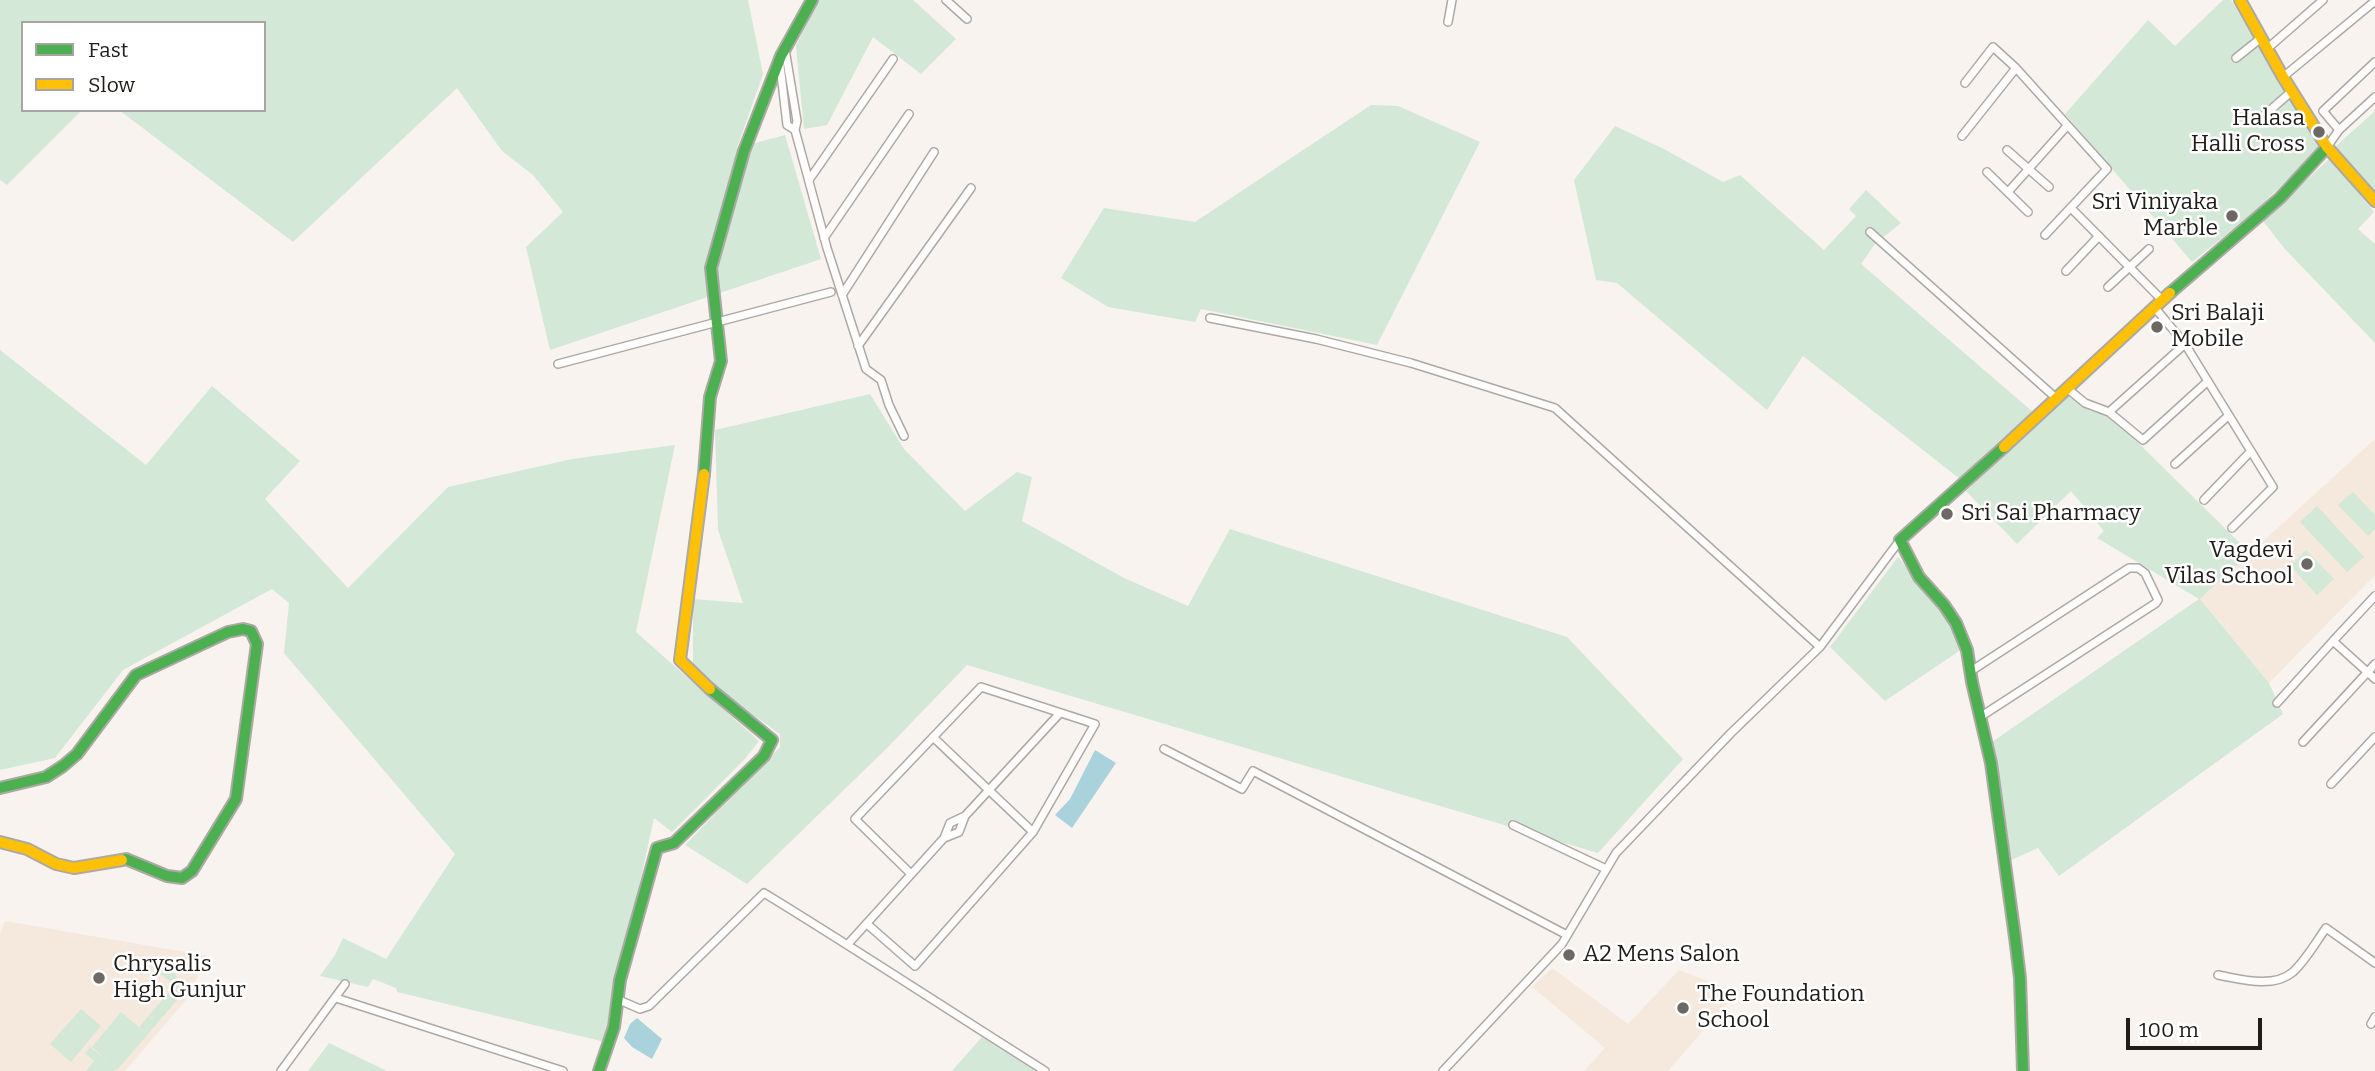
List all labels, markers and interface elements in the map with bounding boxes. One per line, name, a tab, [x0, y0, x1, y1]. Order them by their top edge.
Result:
legend	[21, 21, 266, 112]
text: Fast	[88, 37, 128, 63]
text: Slow	[88, 72, 135, 98]
place label: Halasa Halli Cross	[2191, 105, 2305, 159]
marker: Halasa Halli Cross	[2311, 124, 2327, 140]
place label: Sri Viniyaka Marble	[2092, 189, 2218, 243]
marker: Sri Viniyaka Marble	[2224, 208, 2240, 224]
place label: Sri Balaji Mobile	[2171, 300, 2264, 354]
marker: Sri Balaji Mobile	[2149, 319, 2165, 335]
place label: Sri Sai Pharmacy	[1961, 500, 2141, 528]
marker: Sri Sai Pharmacy	[1939, 506, 1955, 522]
place label: Vagdevi Vilas School	[2164, 537, 2293, 591]
marker: Vagdevi Vilas School	[2299, 556, 2315, 572]
place label: A2 Mens Salon	[1583, 941, 1740, 969]
marker: A2 Mens Salon	[1561, 947, 1577, 963]
place label: Chrysalis High Gunjur	[113, 951, 246, 1005]
marker: Chrysalis High Gunjur	[91, 970, 107, 986]
place label: The Foundation School	[1697, 981, 1864, 1035]
marker: The Foundation School	[1675, 1000, 1691, 1016]
scale bar	[2130, 1004, 2266, 1048]
text: 100 m	[2139, 1017, 2199, 1043]

